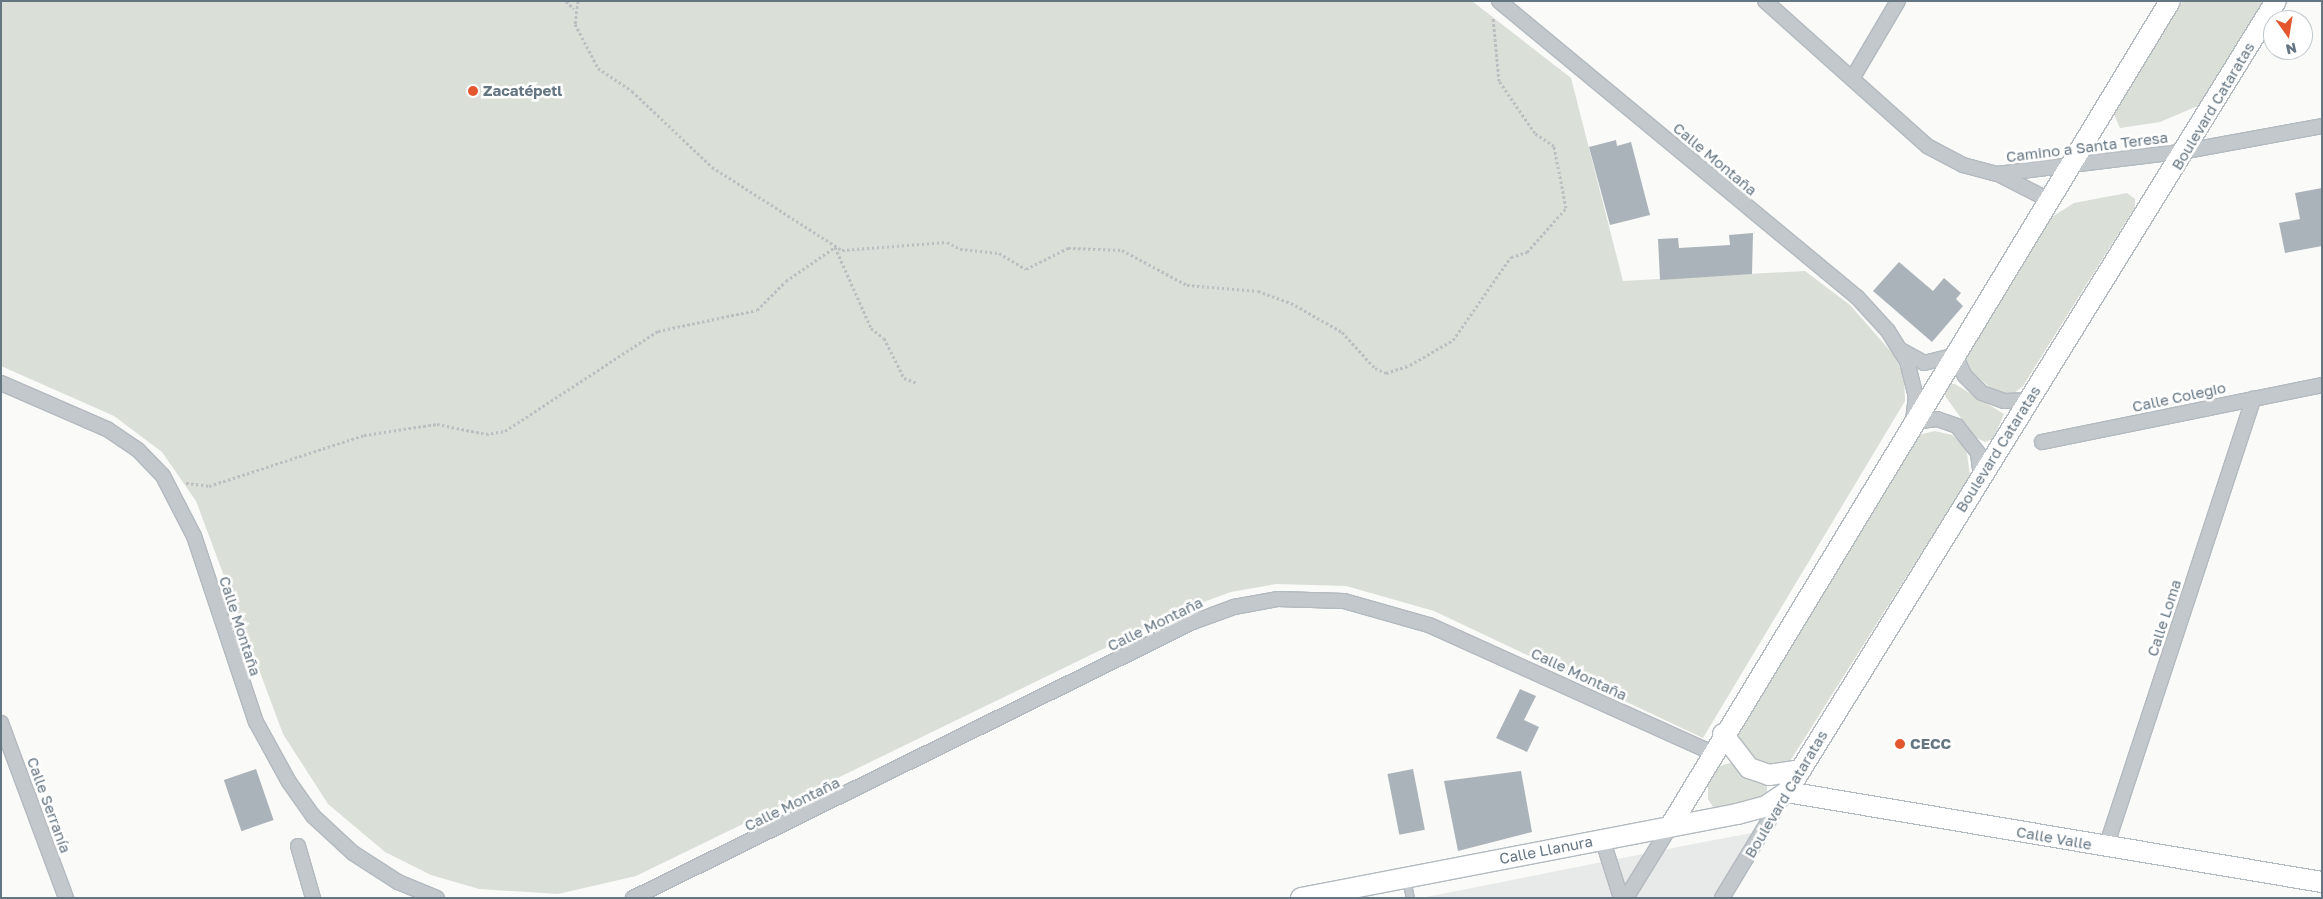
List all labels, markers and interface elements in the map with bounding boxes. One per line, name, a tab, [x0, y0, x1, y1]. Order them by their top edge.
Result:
north arrow	[2263, 10, 2313, 60]
street label: Boulevard Cataratas	[2168, 39, 2258, 173]
text: N	[2284, 40, 2298, 59]
place label: Zacatépetl	[483, 82, 562, 100]
marker: Zacatépetl	[467, 85, 479, 97]
street label: Calle Montaña	[1669, 119, 1761, 199]
street label: Camino a Santa Teresa	[2005, 128, 2169, 166]
street label: Calle Colegio	[2130, 378, 2228, 416]
street label: Boulevard Cataratas	[1952, 382, 2044, 516]
street label: Calle Montaña	[215, 574, 265, 678]
street label: Calle Loma	[2143, 577, 2185, 659]
street label: Calle Montaña	[1104, 593, 1206, 655]
street label: Calle Montaña	[1528, 644, 1630, 704]
street label: Boulevard Cataratas	[1741, 727, 1831, 861]
place label: CECC	[1910, 735, 1951, 753]
marker: CECC	[1894, 738, 1906, 750]
street label: Calle Serranía	[23, 755, 75, 855]
street label: Calle Montaña	[741, 773, 843, 835]
street label: Calle Valle	[2015, 823, 2093, 853]
street label: Calle Llanura	[1498, 832, 1594, 868]

